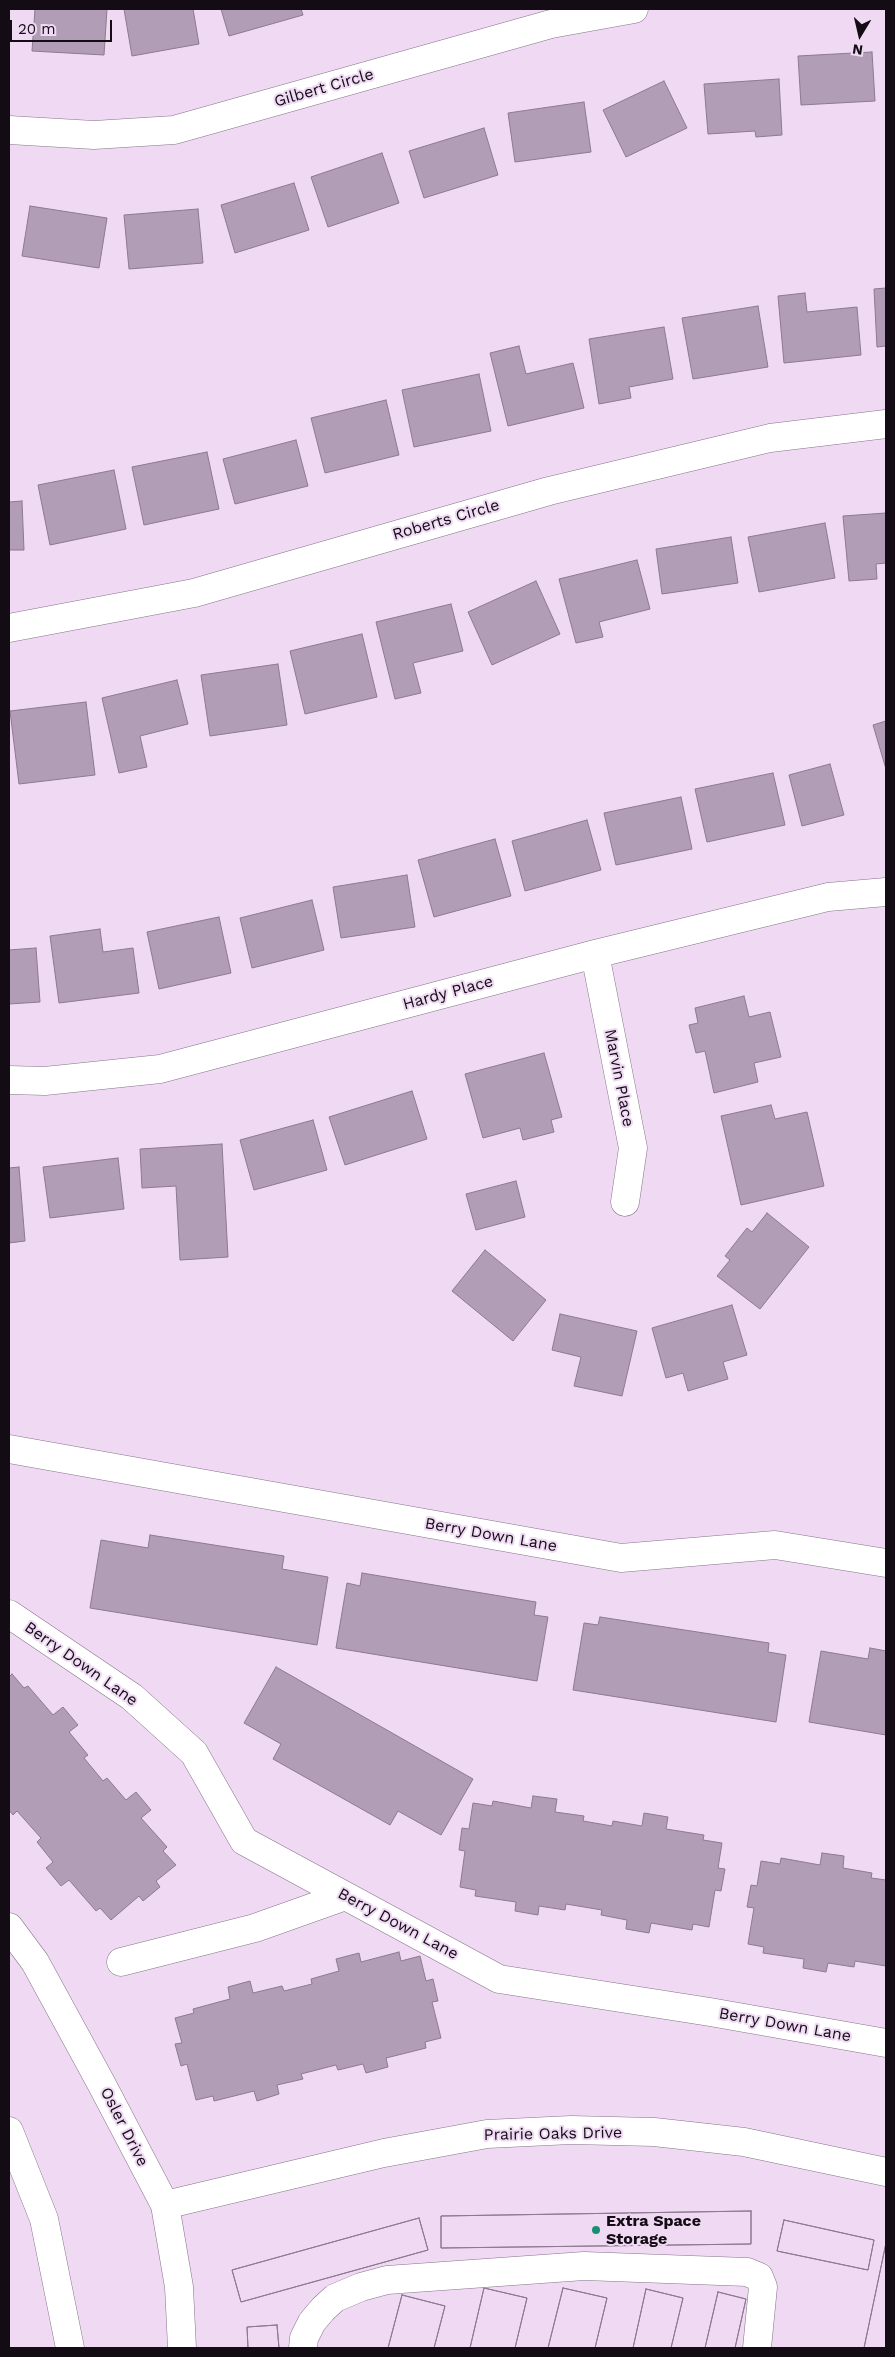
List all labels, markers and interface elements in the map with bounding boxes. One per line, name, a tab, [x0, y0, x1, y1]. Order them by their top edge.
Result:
scale bar	[12, 10, 115, 42]
north arrow	[835, 10, 885, 60]
text: 20 m	[18, 20, 56, 38]
text: N	[851, 41, 864, 59]
street label: Gilbert Circle	[272, 65, 376, 111]
street label: Roberts Circle	[390, 496, 502, 544]
street label: Hardy Place	[401, 972, 495, 1014]
street label: Marvin Place	[600, 1028, 638, 1128]
street label: Berry Down Lane	[423, 1514, 559, 1556]
street label: Berry Down Lane	[21, 1618, 141, 1710]
street label: Berry Down Lane	[334, 1884, 462, 1964]
street label: Berry Down Lane	[717, 2004, 853, 2046]
street label: Osler Drive	[96, 2084, 152, 2170]
street label: Prairie Oaks Drive	[484, 2123, 622, 2145]
place label: Extra Space Storage	[606, 2211, 701, 2249]
marker: Extra Space Storage	[590, 2224, 602, 2236]

